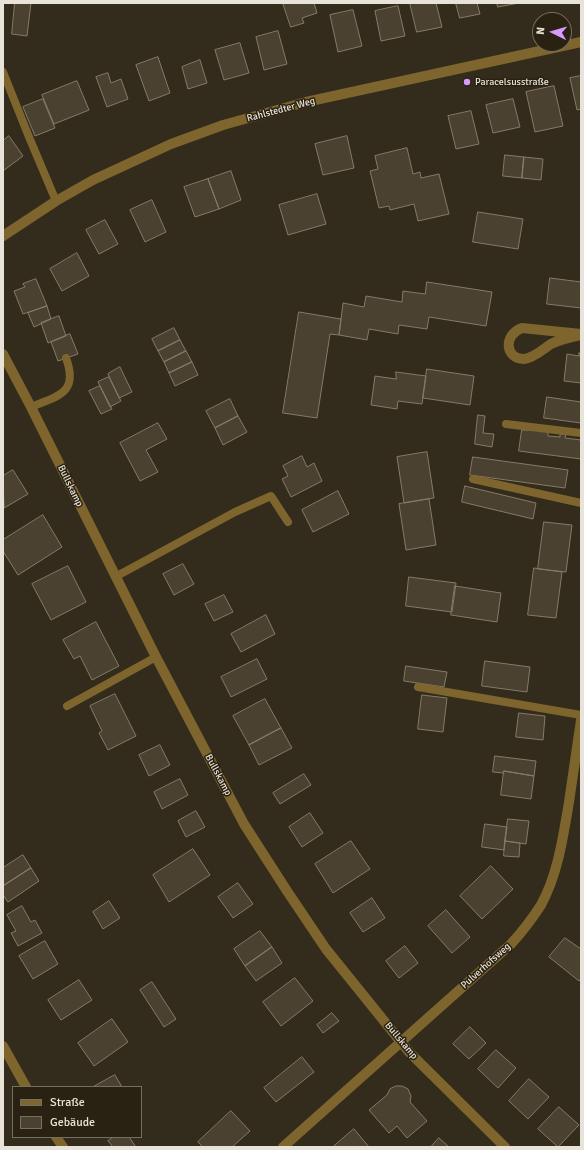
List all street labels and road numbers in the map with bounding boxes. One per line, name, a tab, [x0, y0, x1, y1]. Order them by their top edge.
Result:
street label: Rahlstedter Weg	[246, 95, 316, 125]
street label: Bullskamp	[55, 463, 85, 509]
street label: Bullskamp	[202, 752, 234, 798]
street label: Pulverhofsweg	[459, 941, 513, 991]
street label: Bullskamp	[382, 1020, 420, 1062]

